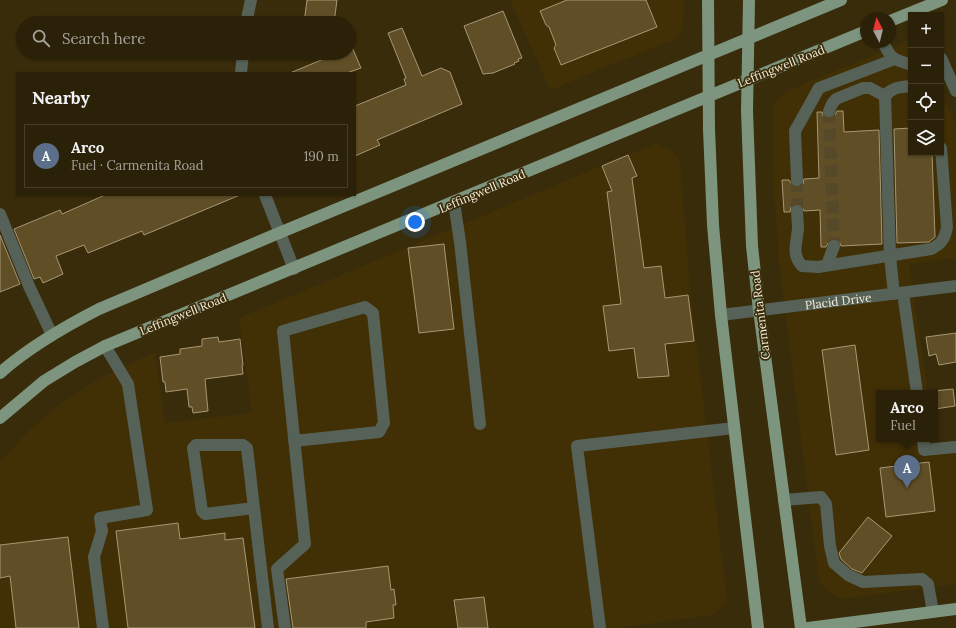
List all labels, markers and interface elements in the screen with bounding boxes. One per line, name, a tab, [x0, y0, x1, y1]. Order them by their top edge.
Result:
north arrow	[860, 12, 896, 48]
map controls	[908, 12, 944, 156]
button: +	[908, 12, 944, 48]
search box	[16, 16, 356, 60]
icon: search	[30, 27, 52, 49]
text: Search here	[62, 29, 145, 48]
street label: Leffingwell Road	[735, 42, 827, 90]
button: −	[908, 48, 944, 84]
button: locate	[908, 84, 944, 120]
text: Nearby	[32, 87, 90, 109]
button: layers	[908, 120, 944, 156]
text: Arco	[71, 138, 104, 157]
text: A	[42, 148, 50, 165]
text: 190 m	[304, 148, 339, 165]
text: Fuel · Carmenita Road	[71, 157, 204, 174]
street label: Leffingwell Road	[436, 166, 528, 216]
your location	[405, 212, 425, 232]
street label: Carmenita Road	[747, 270, 773, 360]
street label: Placid Drive	[804, 289, 873, 312]
street label: Leffingwell Road	[137, 290, 229, 338]
popup	[876, 390, 938, 442]
text: Arco	[890, 398, 924, 417]
text: Fuel	[890, 417, 916, 434]
pin: A	[894, 455, 920, 488]

